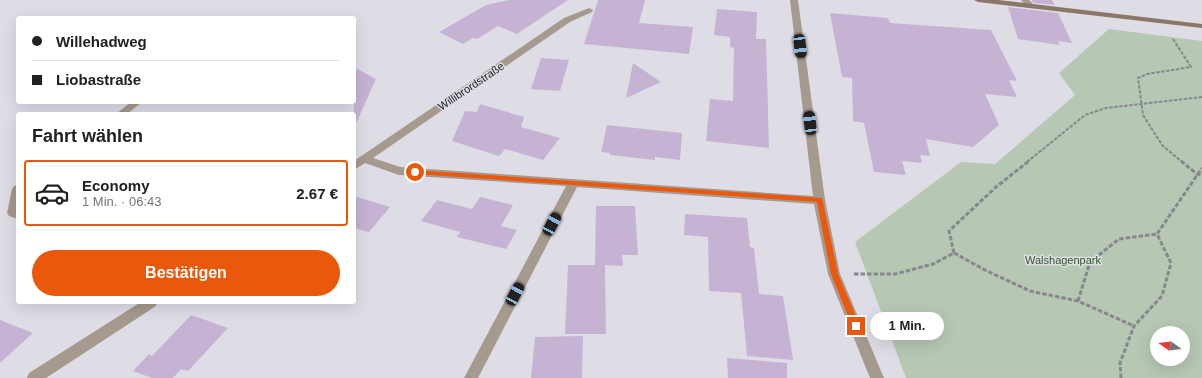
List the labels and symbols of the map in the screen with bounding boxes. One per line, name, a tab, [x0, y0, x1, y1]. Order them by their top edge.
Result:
car	[793, 33, 807, 59]
street label: Willibrordstraße	[436, 59, 506, 113]
car	[803, 110, 817, 136]
route start	[406, 163, 424, 181]
car	[541, 211, 563, 237]
park label: Walshagenpark	[1025, 254, 1102, 266]
car	[504, 281, 526, 307]
callout: 1 Min.	[870, 312, 944, 340]
route end	[847, 317, 865, 335]
north arrow	[1150, 326, 1190, 366]

